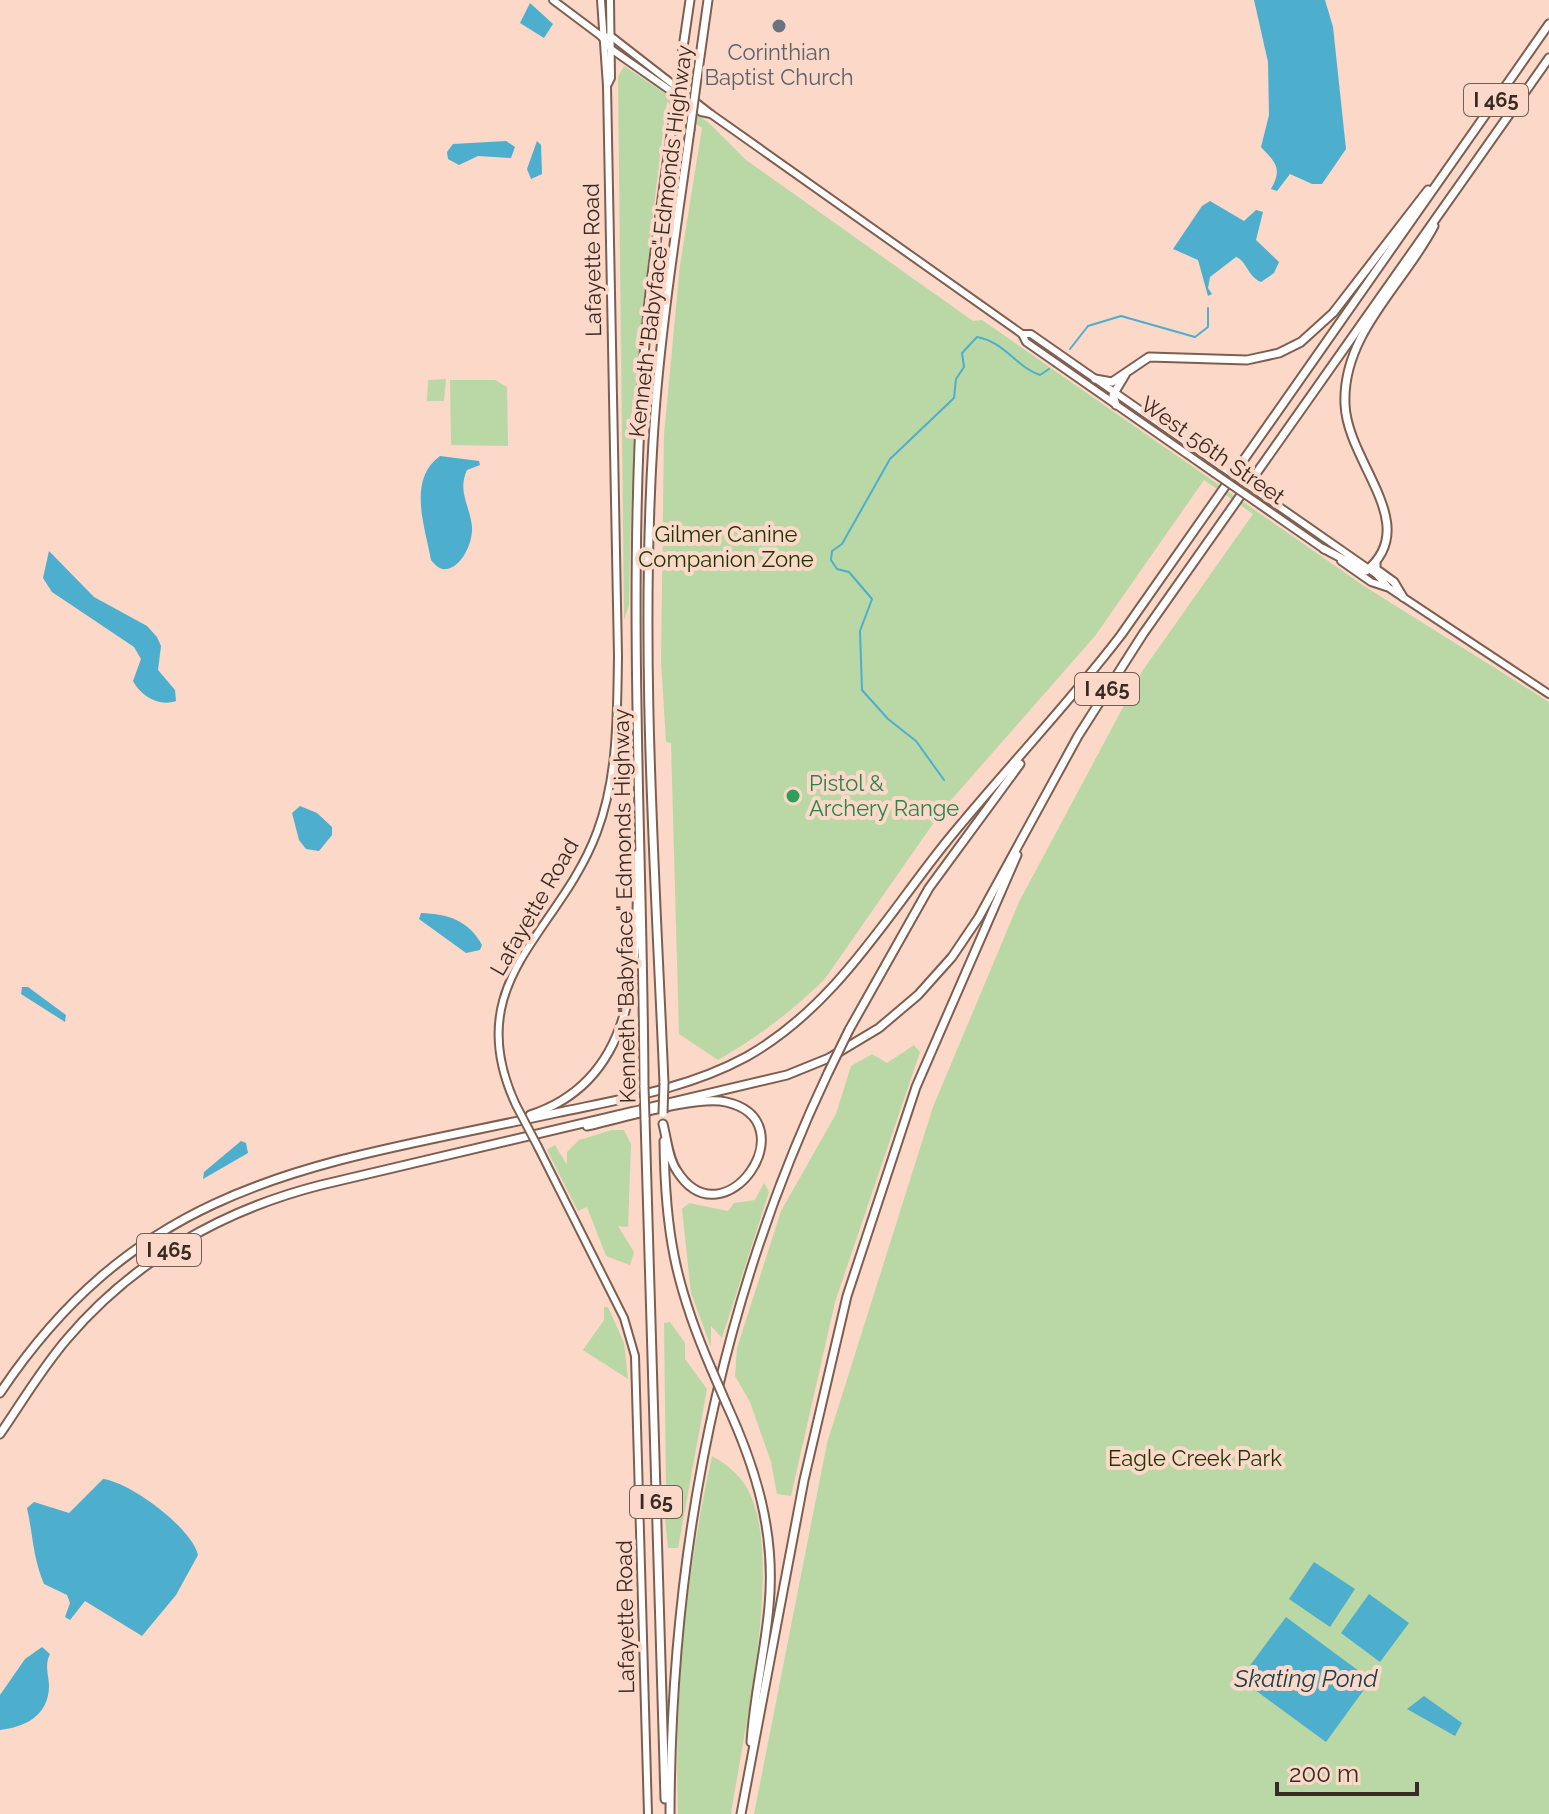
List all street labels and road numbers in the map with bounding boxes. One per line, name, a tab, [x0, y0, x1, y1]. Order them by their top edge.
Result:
street label: Kenneth "Babyface" Edmonds Highway	[623, 43, 697, 439]
road number: I 465	[1464, 84, 1528, 116]
street label: Lafayette Road	[578, 183, 606, 337]
street label: West 56th Street	[1136, 391, 1291, 510]
road number: I 465	[1075, 673, 1139, 705]
street label: Kenneth "Babyface" Edmonds Highway	[608, 708, 640, 1104]
street label: Lafayette Road	[484, 834, 584, 980]
road number: I 465	[137, 1234, 201, 1266]
road number: I 65	[630, 1486, 682, 1518]
street label: Lafayette Road	[611, 1540, 639, 1694]

